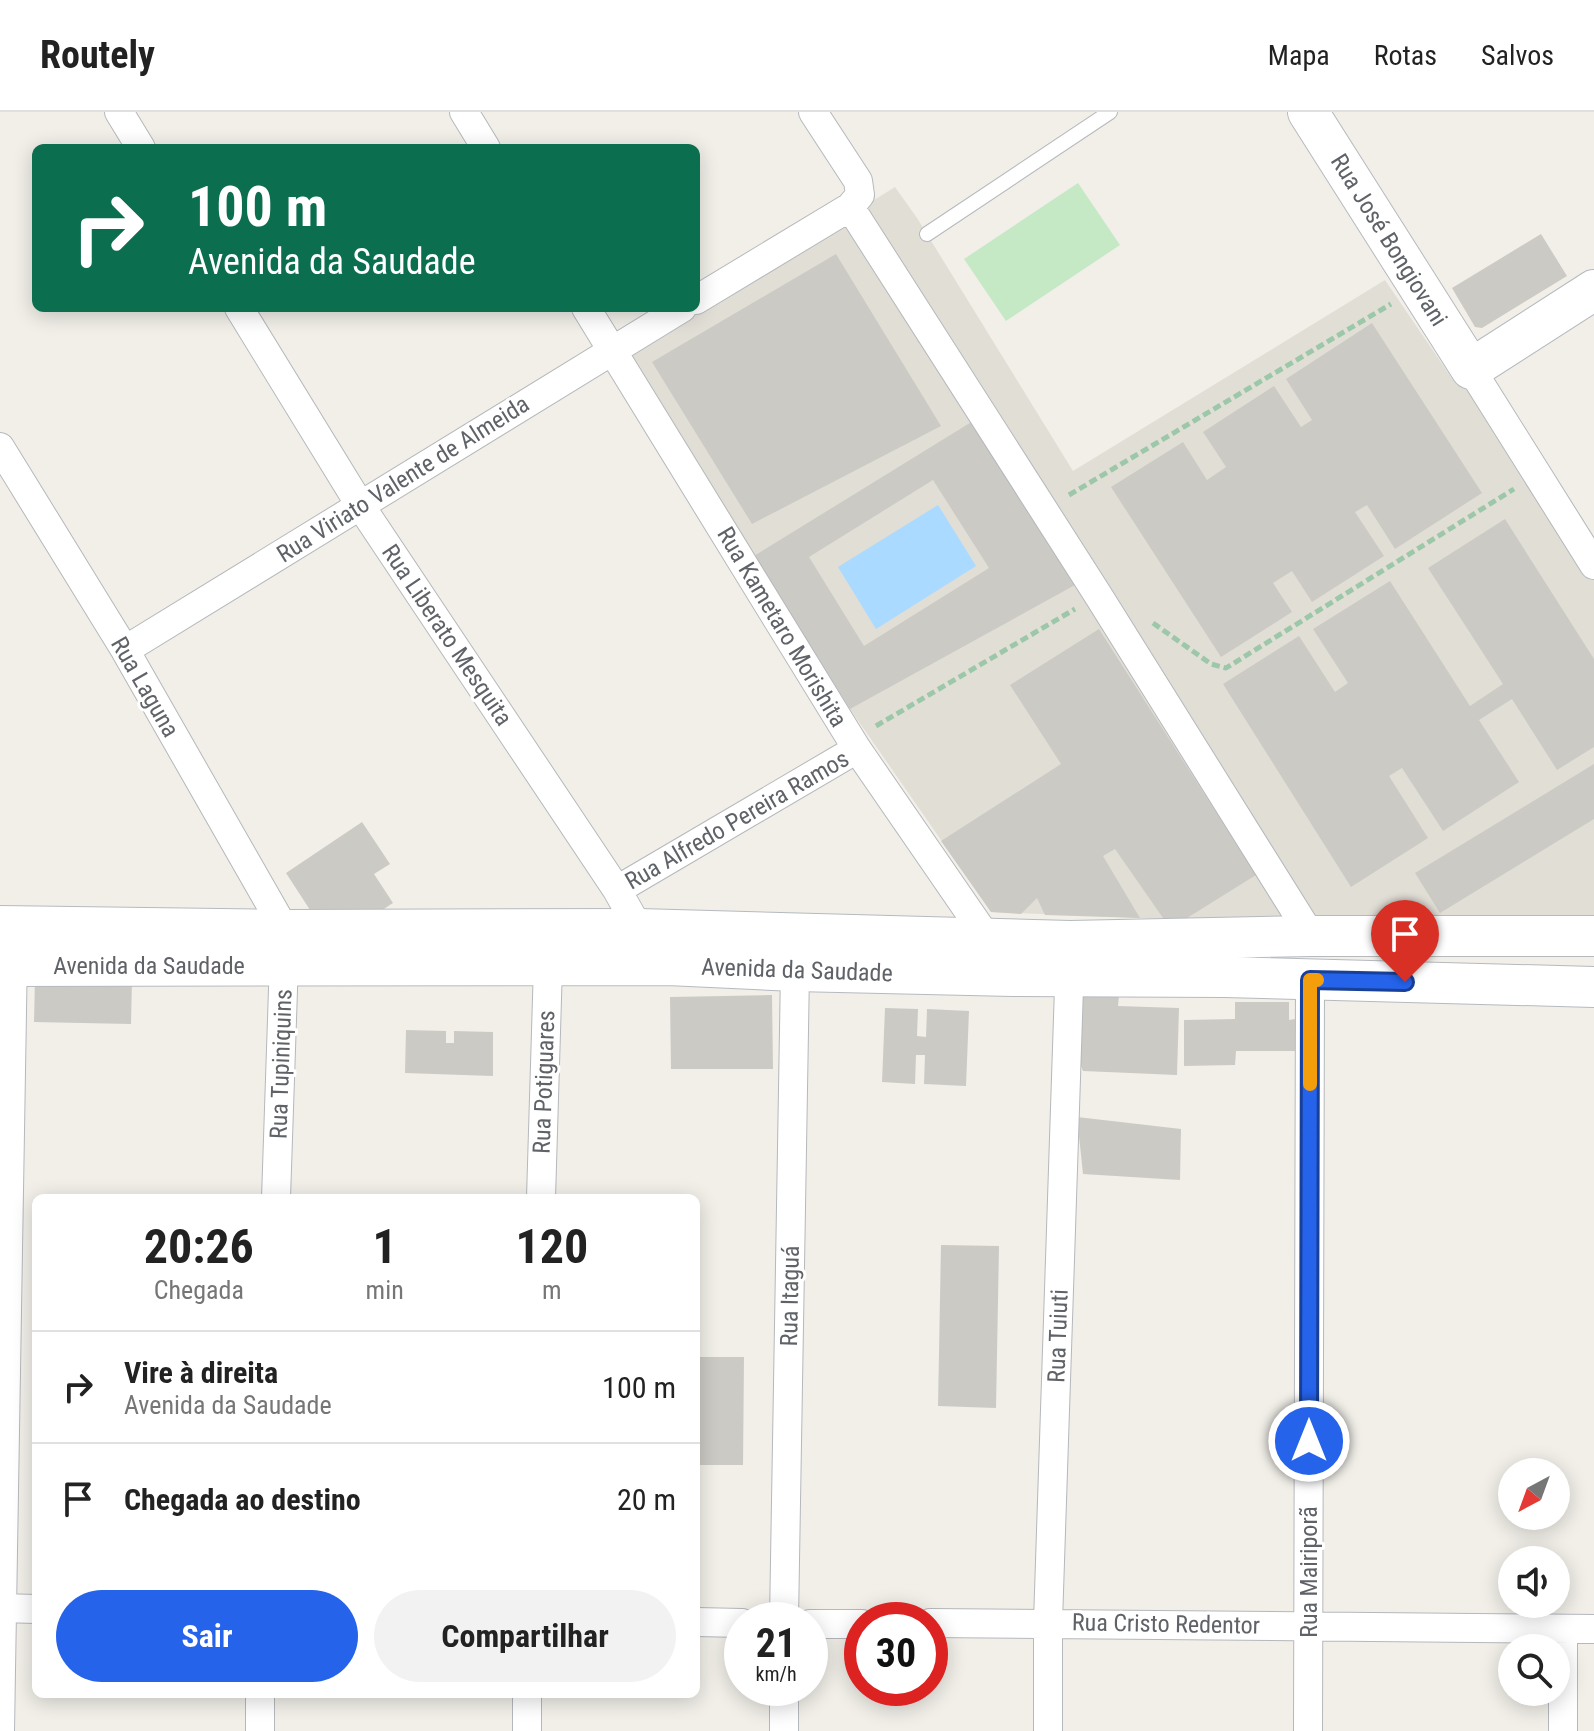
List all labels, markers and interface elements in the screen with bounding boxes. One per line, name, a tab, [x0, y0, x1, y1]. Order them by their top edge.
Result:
text: Routely	[40, 33, 155, 77]
text: Mapa	[1268, 39, 1330, 72]
text: Rotas	[1374, 39, 1437, 72]
text: Salvos	[1481, 39, 1554, 72]
street label: Rua José Bongiovani	[1325, 149, 1453, 331]
text: 100 m	[188, 174, 327, 240]
icon: right	[56, 176, 160, 280]
text: Avenida da Saudade	[188, 241, 476, 283]
street label: Rua Viriato Valente de Almeida	[272, 390, 534, 568]
street label: Rua Kametaro Morishita	[711, 522, 853, 732]
street label: Rua Liberato Mesquita	[376, 539, 518, 731]
street label: Rua Laguna	[105, 632, 185, 742]
street label: Rua Alfredo Pereira Ramos	[620, 745, 854, 895]
pin	[1371, 900, 1439, 982]
icon: arrive	[1383, 912, 1427, 956]
street label: Avenida da Saudade	[53, 952, 245, 980]
street label: Avenida da Saudade	[701, 953, 893, 987]
street label: Rua Tupiniquins	[264, 989, 298, 1139]
street label: Rua Potiguares	[528, 1010, 560, 1154]
text: 20:26	[144, 1218, 254, 1275]
text: 1	[373, 1218, 397, 1275]
text: 120	[515, 1218, 588, 1275]
street label: Rua Itaguá	[775, 1245, 805, 1347]
text: Chegada	[154, 1275, 244, 1305]
text: min	[366, 1275, 404, 1305]
text: m	[542, 1275, 562, 1305]
street label: Rua Tuiuti	[1042, 1289, 1074, 1383]
text: Vire à direita	[124, 1355, 278, 1390]
icon: right	[56, 1365, 100, 1409]
text: 100 m	[602, 1370, 676, 1405]
text: Avenida da Saudade	[124, 1390, 332, 1420]
position arrow	[1267, 1399, 1351, 1483]
north arrow	[1498, 1458, 1570, 1530]
map controls	[1498, 1458, 1570, 1706]
icon: arrive	[56, 1477, 100, 1521]
text: Chegada ao destino	[124, 1482, 361, 1517]
text: 20 m	[617, 1482, 676, 1517]
street label: Rua Mairiporã	[1295, 1506, 1323, 1638]
button: sound	[1498, 1546, 1570, 1618]
button: Sair	[56, 1590, 358, 1682]
button: Compartilhar	[374, 1590, 676, 1682]
speed limit sign: 30	[844, 1602, 948, 1706]
street label: Rua Cristo Redentor	[1072, 1608, 1260, 1640]
text: 21	[756, 1620, 796, 1667]
button: search	[1498, 1634, 1570, 1706]
text: km/h	[755, 1662, 797, 1686]

